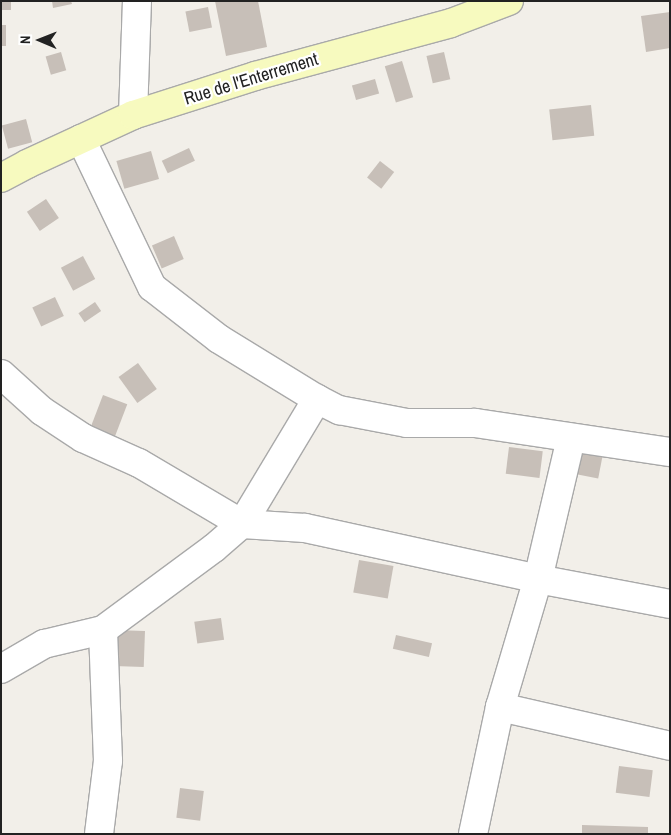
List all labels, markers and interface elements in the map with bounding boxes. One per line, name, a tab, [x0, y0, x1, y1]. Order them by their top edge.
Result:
north arrow	[15, 15, 65, 65]
text: N	[16, 35, 34, 44]
street label: Rue de l'Enterrement	[181, 48, 321, 110]

